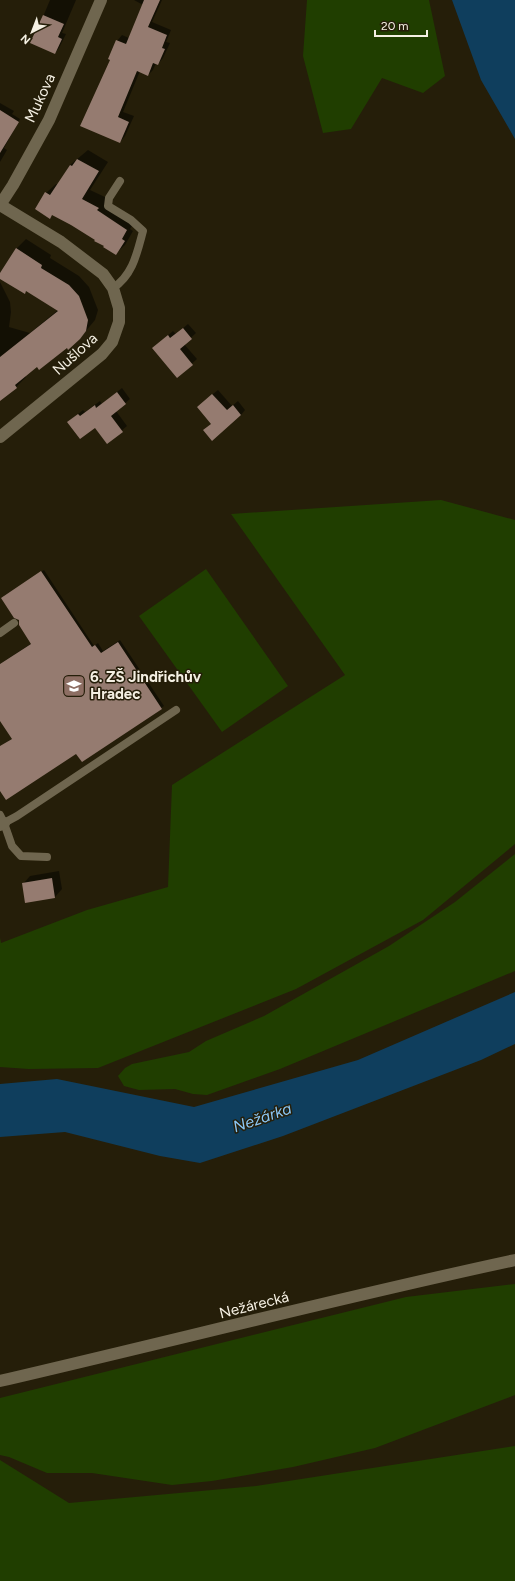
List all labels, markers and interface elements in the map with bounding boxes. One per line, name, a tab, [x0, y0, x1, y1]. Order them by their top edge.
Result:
north arrow	[12, 12, 52, 52]
scale bar	[375, 12, 427, 38]
text: 20 m	[381, 19, 409, 33]
text: N	[18, 31, 33, 47]
street label: Mukova	[21, 71, 59, 125]
street label: Nušlova	[49, 329, 101, 379]
place label: 6. ZŠ Jindřichův Hradec	[90, 668, 202, 703]
school or university icon: 6. ZŠ Jindřichův Hradec	[61, 673, 87, 699]
water label: Nežárka	[230, 1099, 294, 1136]
street label: Nežárecká	[217, 1288, 291, 1322]

